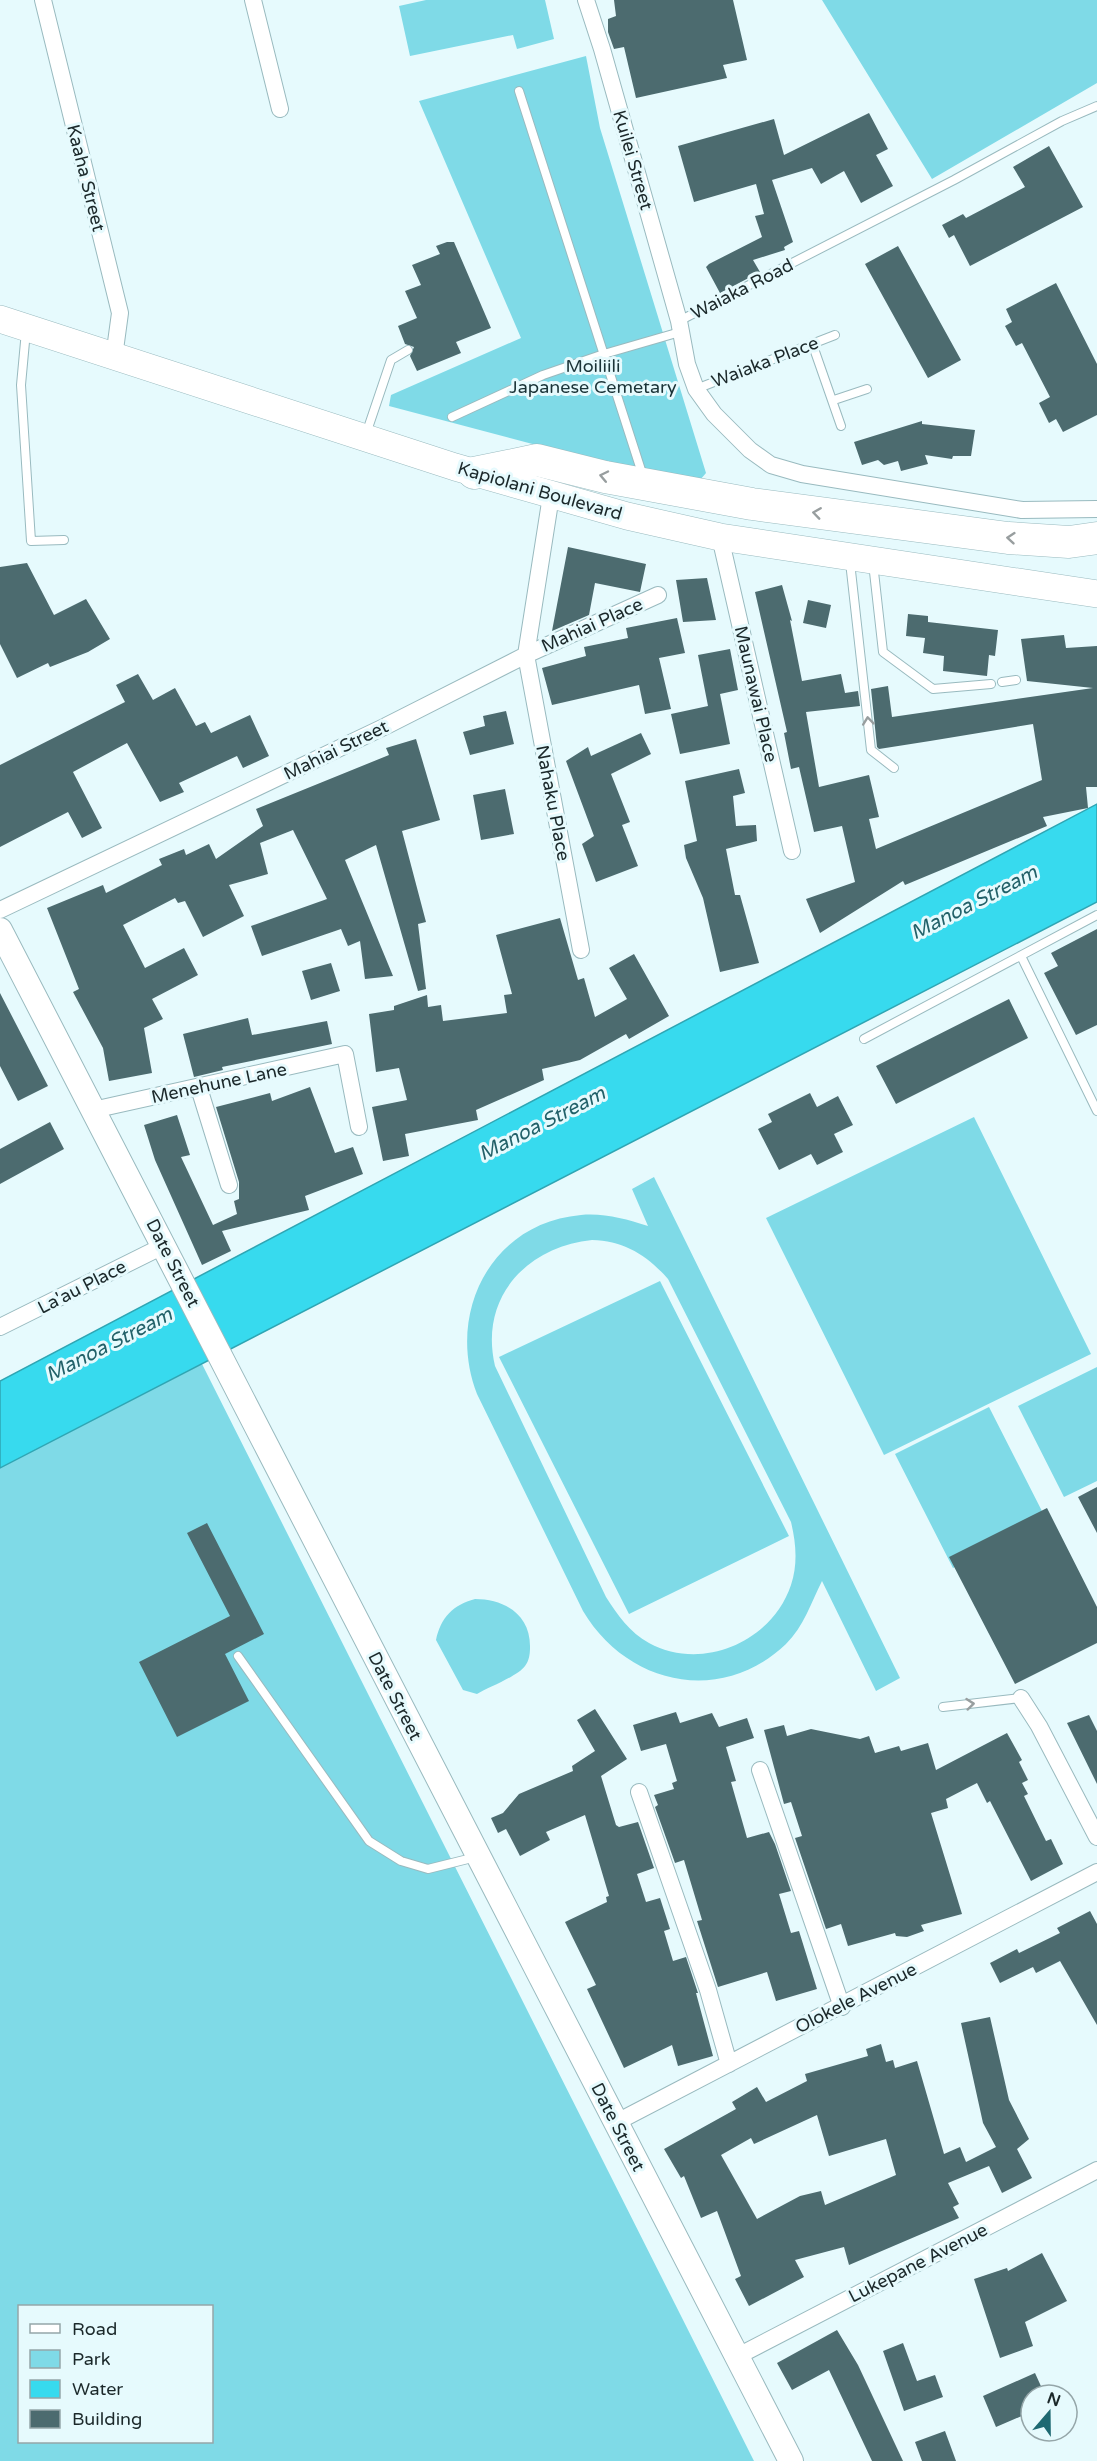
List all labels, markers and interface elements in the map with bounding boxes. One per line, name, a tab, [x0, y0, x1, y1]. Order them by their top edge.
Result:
street label: Kuilei Street	[608, 108, 658, 213]
street label: Kaaha Street	[62, 122, 110, 234]
street label: Waiaka Road	[687, 254, 797, 324]
street label: Waiaka Place	[708, 331, 822, 393]
park label: Moiliili Japanese Cemetary	[509, 355, 677, 398]
street label: Kapiolani Boulevard	[455, 457, 625, 525]
one-way arrow	[600, 470, 610, 483]
one-way arrow	[813, 507, 822, 519]
one-way arrow	[1006, 532, 1015, 545]
street label: Mahiai Place	[538, 593, 646, 657]
street label: Maunawai Place	[730, 624, 782, 764]
street label: Mahiai Street	[280, 715, 392, 785]
one-way arrow	[862, 716, 875, 726]
street label: Nahaku Place	[531, 743, 575, 863]
water label: Manoa Stream	[907, 860, 1042, 945]
street label: Menehune Lane	[149, 1058, 289, 1108]
water label: Manoa Stream	[475, 1081, 610, 1166]
street label: Date Street	[141, 1215, 205, 1311]
street label: La'au Place	[34, 1255, 130, 1319]
water label: Manoa Stream	[42, 1302, 177, 1387]
street label: Date Street	[363, 1648, 427, 1744]
one-way arrow	[966, 1698, 975, 1711]
street label: Olokele Avenue	[792, 1958, 920, 2038]
street label: Date Street	[586, 2079, 650, 2175]
street label: Lukepane Avenue	[845, 2218, 991, 2308]
legend	[18, 2305, 213, 2443]
text: Road	[72, 2318, 117, 2340]
text: Park	[72, 2348, 111, 2370]
text: Water	[72, 2378, 123, 2400]
north arrow	[1019, 2383, 1079, 2443]
text: N	[1044, 2388, 1063, 2411]
text: Building	[72, 2408, 142, 2430]

